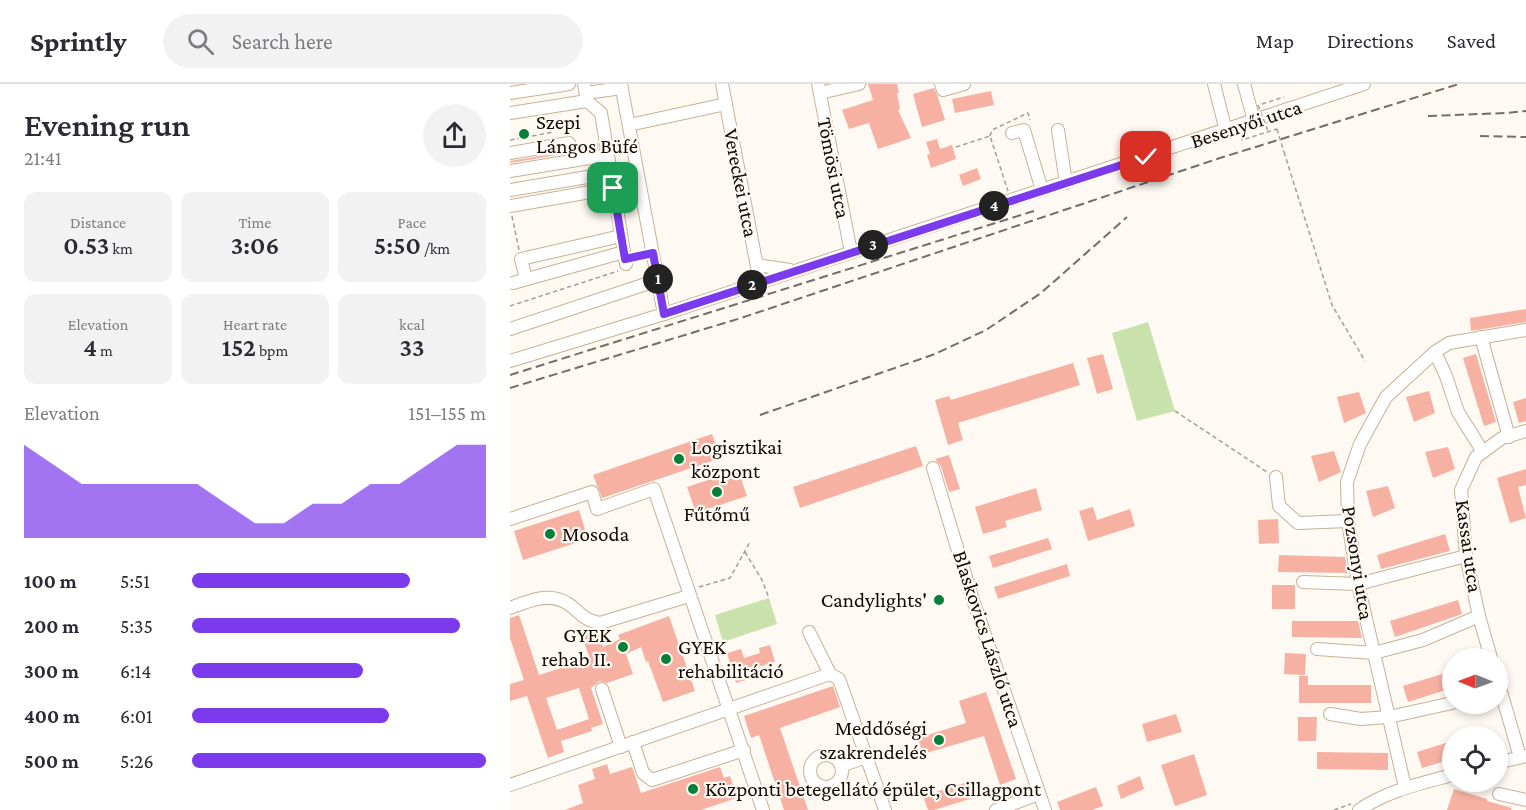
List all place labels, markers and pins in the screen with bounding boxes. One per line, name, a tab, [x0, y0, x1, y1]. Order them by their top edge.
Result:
place label: Szepi Lángos Büfé	[536, 110, 638, 158]
marker: Szepi Lángos Büfé	[517, 127, 531, 141]
pin	[1120, 131, 1171, 182]
pin	[587, 162, 638, 213]
pin: 4	[979, 191, 1009, 221]
pin: 3	[858, 230, 888, 260]
pin: 1	[643, 264, 673, 294]
pin: 2	[737, 270, 767, 300]
place label: Logisztikai központ	[691, 435, 783, 483]
marker: Logisztikai központ	[672, 452, 686, 466]
marker: Fűtőmű	[710, 485, 724, 499]
place label: Fűtőmű	[684, 502, 750, 526]
place label: Mosoda	[562, 522, 630, 546]
marker: Mosoda	[543, 527, 557, 541]
place label: Candylights'	[821, 588, 927, 612]
marker: Candylights'	[932, 593, 946, 607]
place label: GYEK rehab II.	[542, 623, 612, 671]
place label: GYEK rehabilitáció	[678, 635, 784, 683]
marker: GYEK rehab II.	[616, 640, 630, 654]
marker: GYEK rehabilitáció	[659, 652, 673, 666]
place label: Meddőségi szakrendelés	[819, 716, 927, 764]
marker: Meddőségi szakrendelés	[932, 733, 946, 747]
place label: Központi betegellátó épület, Csillagpont	[705, 777, 1042, 801]
marker: Központi betegellátó épület, Csillagpont	[686, 782, 700, 796]

